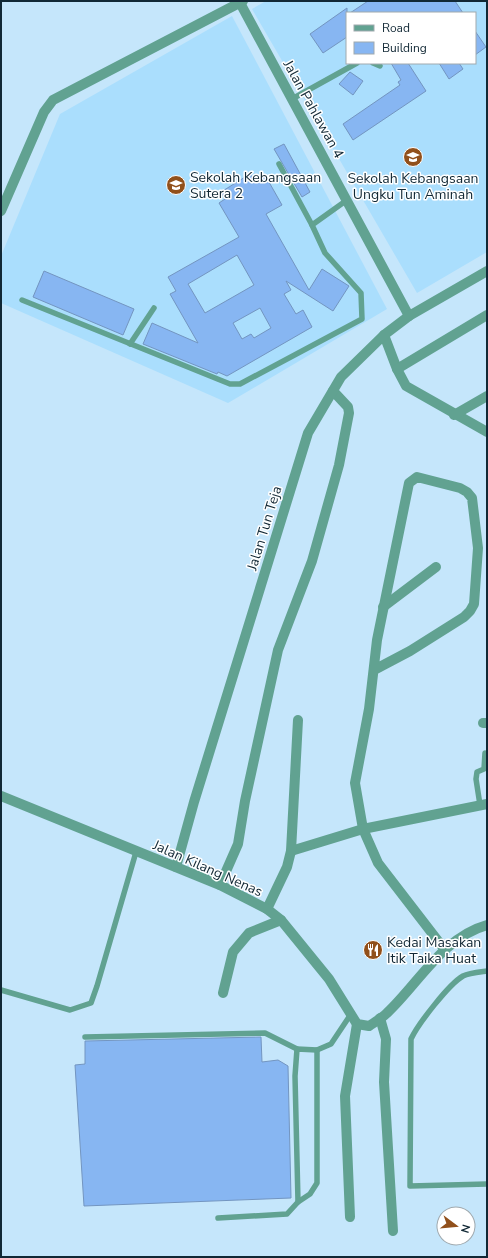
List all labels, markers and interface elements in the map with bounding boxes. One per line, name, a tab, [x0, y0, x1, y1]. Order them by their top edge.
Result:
legend	[346, 12, 476, 64]
text: Road	[382, 20, 410, 36]
text: Building	[382, 40, 427, 56]
street label: Jalan Pahlawan 4	[278, 56, 348, 162]
school or university icon: Sekolah Kebangsaan Ungku Tun Aminah	[402, 146, 424, 168]
place label: Sekolah Kebangsaan Sutera 2	[190, 168, 321, 203]
place label: Sekolah Kebangsaan Ungku Tun Aminah	[347, 169, 479, 204]
school or university icon: Sekolah Kebangsaan Sutera 2	[165, 174, 187, 196]
street label: Jalan Tun Teja	[242, 484, 286, 574]
street label: Jalan Kilang Nenas	[149, 835, 266, 901]
place label: Kedai Masakan Itik Taika Huat	[387, 933, 481, 968]
restaurant icon: Kedai Masakan Itik Taika Huat	[362, 939, 384, 961]
north arrow	[436, 1206, 476, 1246]
text: N	[457, 1223, 473, 1235]

